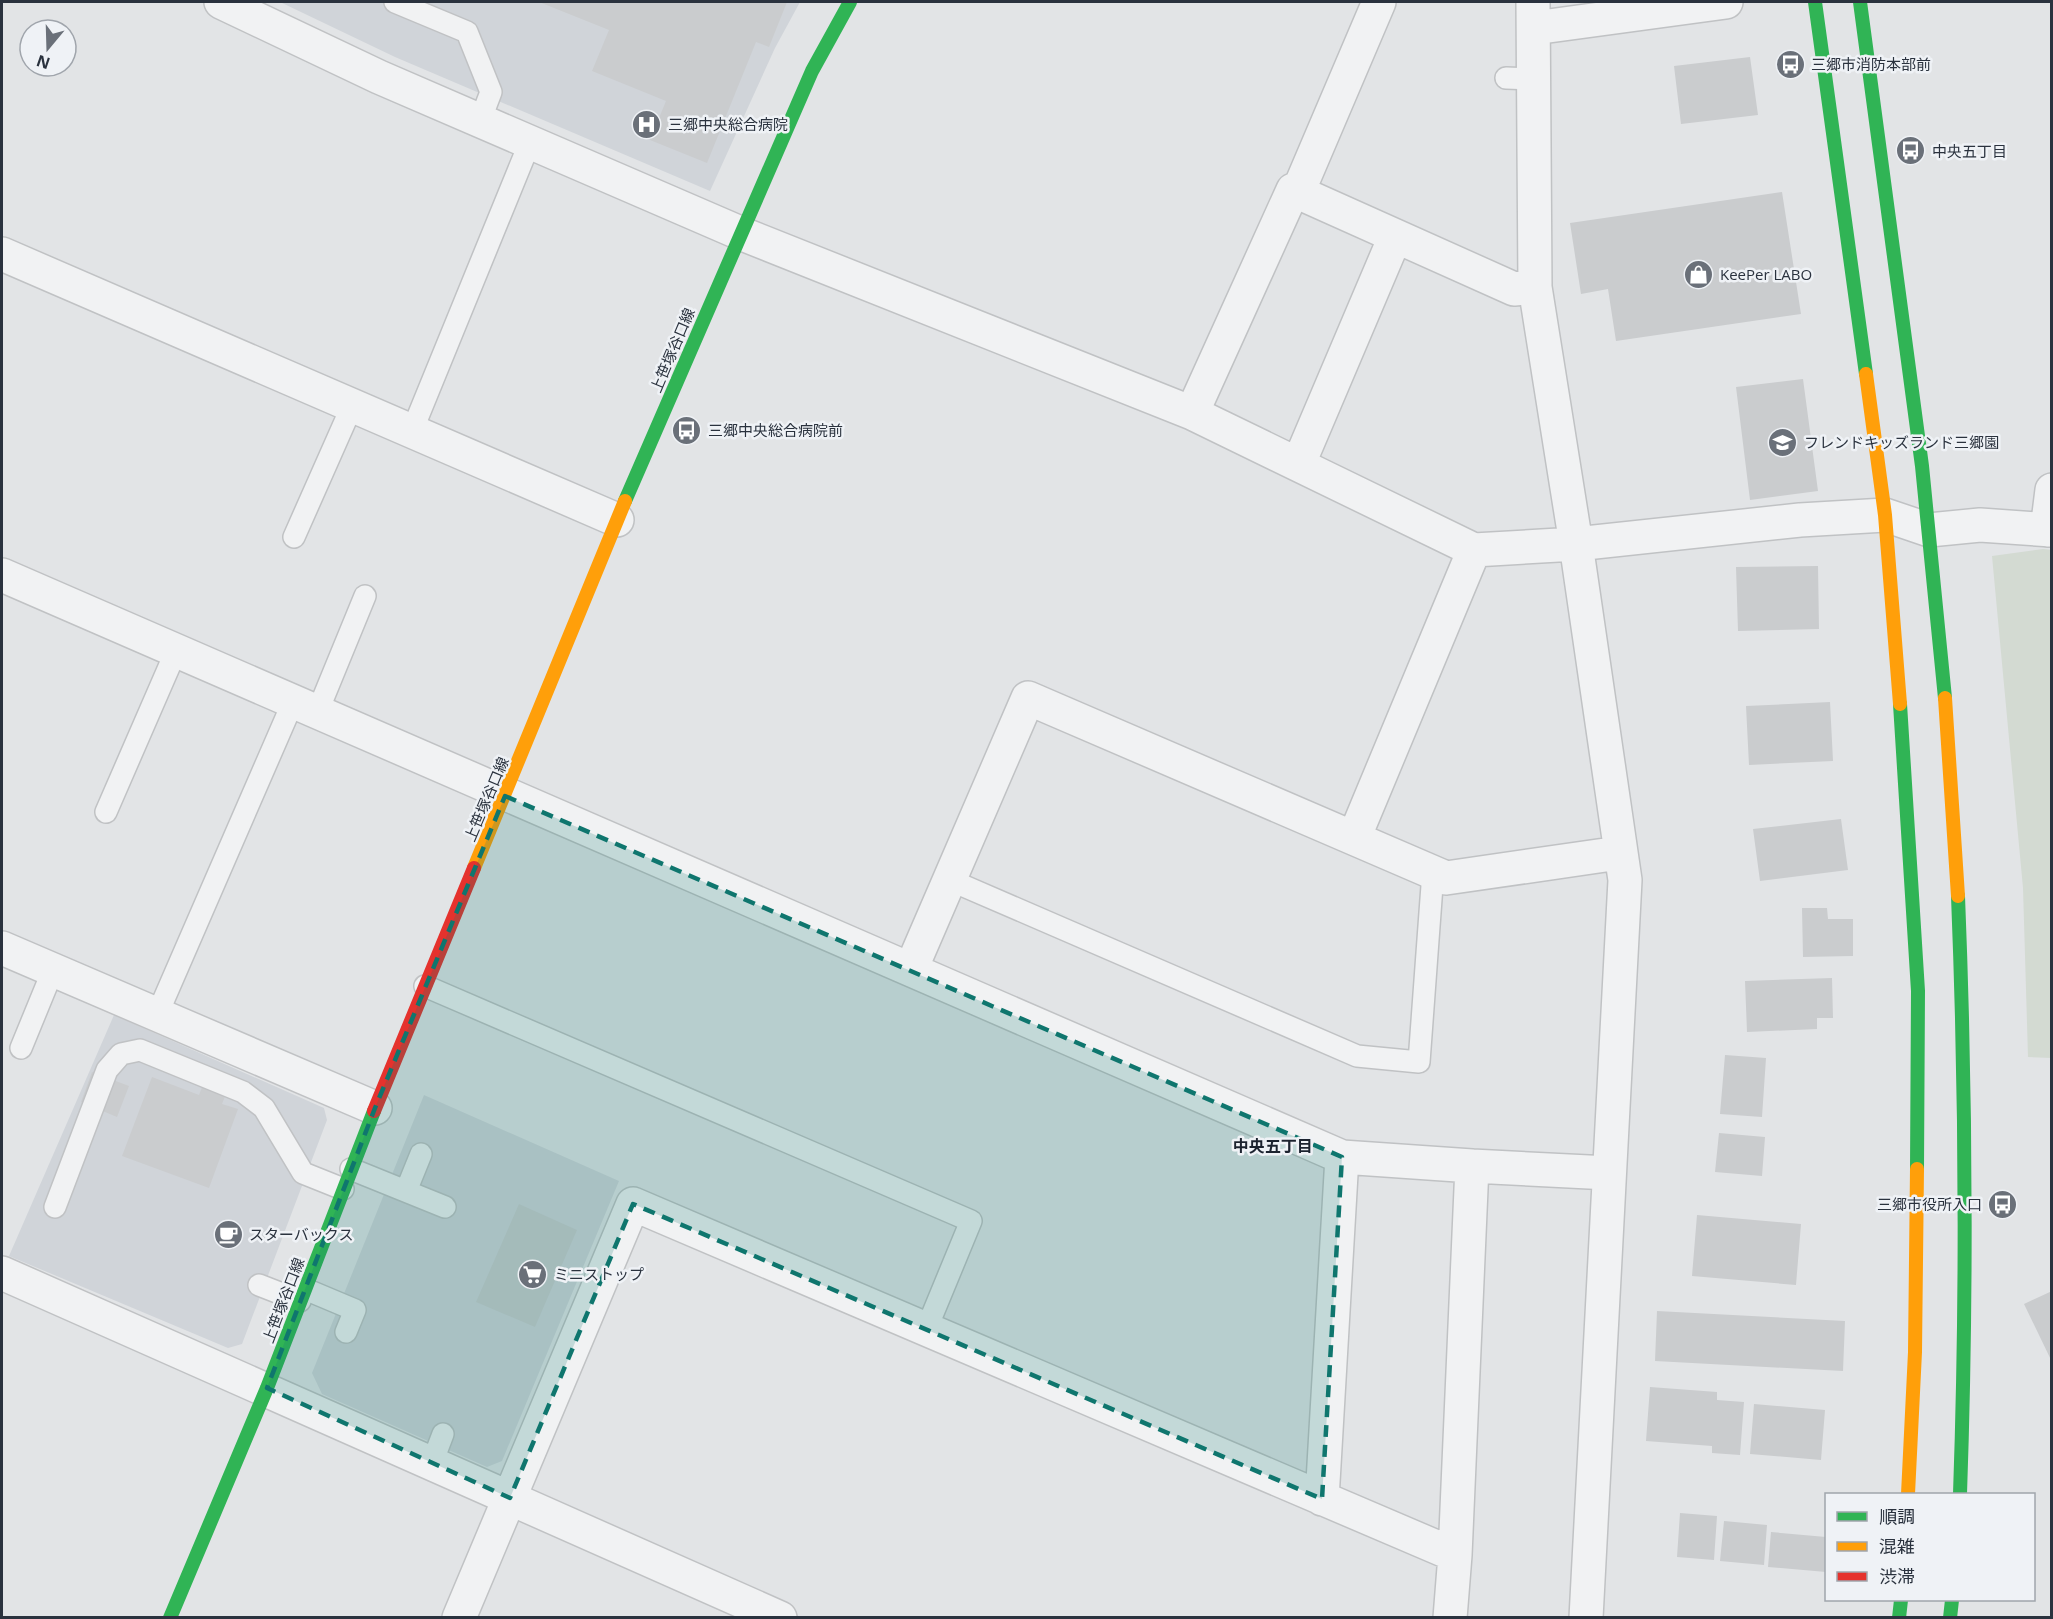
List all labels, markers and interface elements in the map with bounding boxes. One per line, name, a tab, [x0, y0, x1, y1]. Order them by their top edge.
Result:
north arrow	[18, 18, 78, 78]
bus stop icon: 三郷市消防本部前	[1774, 48, 1806, 80]
text: N	[33, 50, 53, 75]
place label: 三郷市消防本部前	[1811, 54, 1931, 74]
hospital icon: 三郷中央総合病院	[631, 108, 663, 140]
place label: 三郷中央総合病院	[668, 114, 788, 134]
bus stop icon: 中央五丁目	[1895, 135, 1927, 167]
place label: 中央五丁目	[1932, 141, 2007, 161]
shop icon: KeePer LABO	[1683, 258, 1715, 290]
place label: KeePer LABO	[1720, 264, 1812, 284]
street label: 上笹塚谷口線	[645, 305, 699, 395]
bus stop icon: 三郷中央総合病院前	[671, 414, 703, 446]
place label: 三郷中央総合病院前	[708, 420, 843, 440]
school or university icon: フレンドキッズランド三郷園	[1767, 426, 1799, 458]
place label: フレンドキッズランド三郷園	[1804, 432, 1999, 452]
street label: 上笹塚谷口線	[459, 754, 513, 844]
district label: 中央五丁目	[1233, 1135, 1313, 1157]
bus stop icon: 三郷市役所入口	[1987, 1188, 2019, 1220]
place label: 三郷市役所入口	[1877, 1194, 1982, 1214]
cafe icon: スターバックス	[212, 1218, 244, 1250]
place label: スターバックス	[249, 1224, 353, 1244]
street label: 上笹塚谷口線	[258, 1254, 308, 1346]
supermarket icon: ミニストップ	[517, 1258, 549, 1290]
place label: ミニストップ	[554, 1264, 644, 1284]
legend	[1825, 1493, 2035, 1601]
text: 順調	[1879, 1504, 1915, 1528]
text: 混雑	[1879, 1534, 1915, 1558]
text: 渋滞	[1879, 1564, 1915, 1588]

